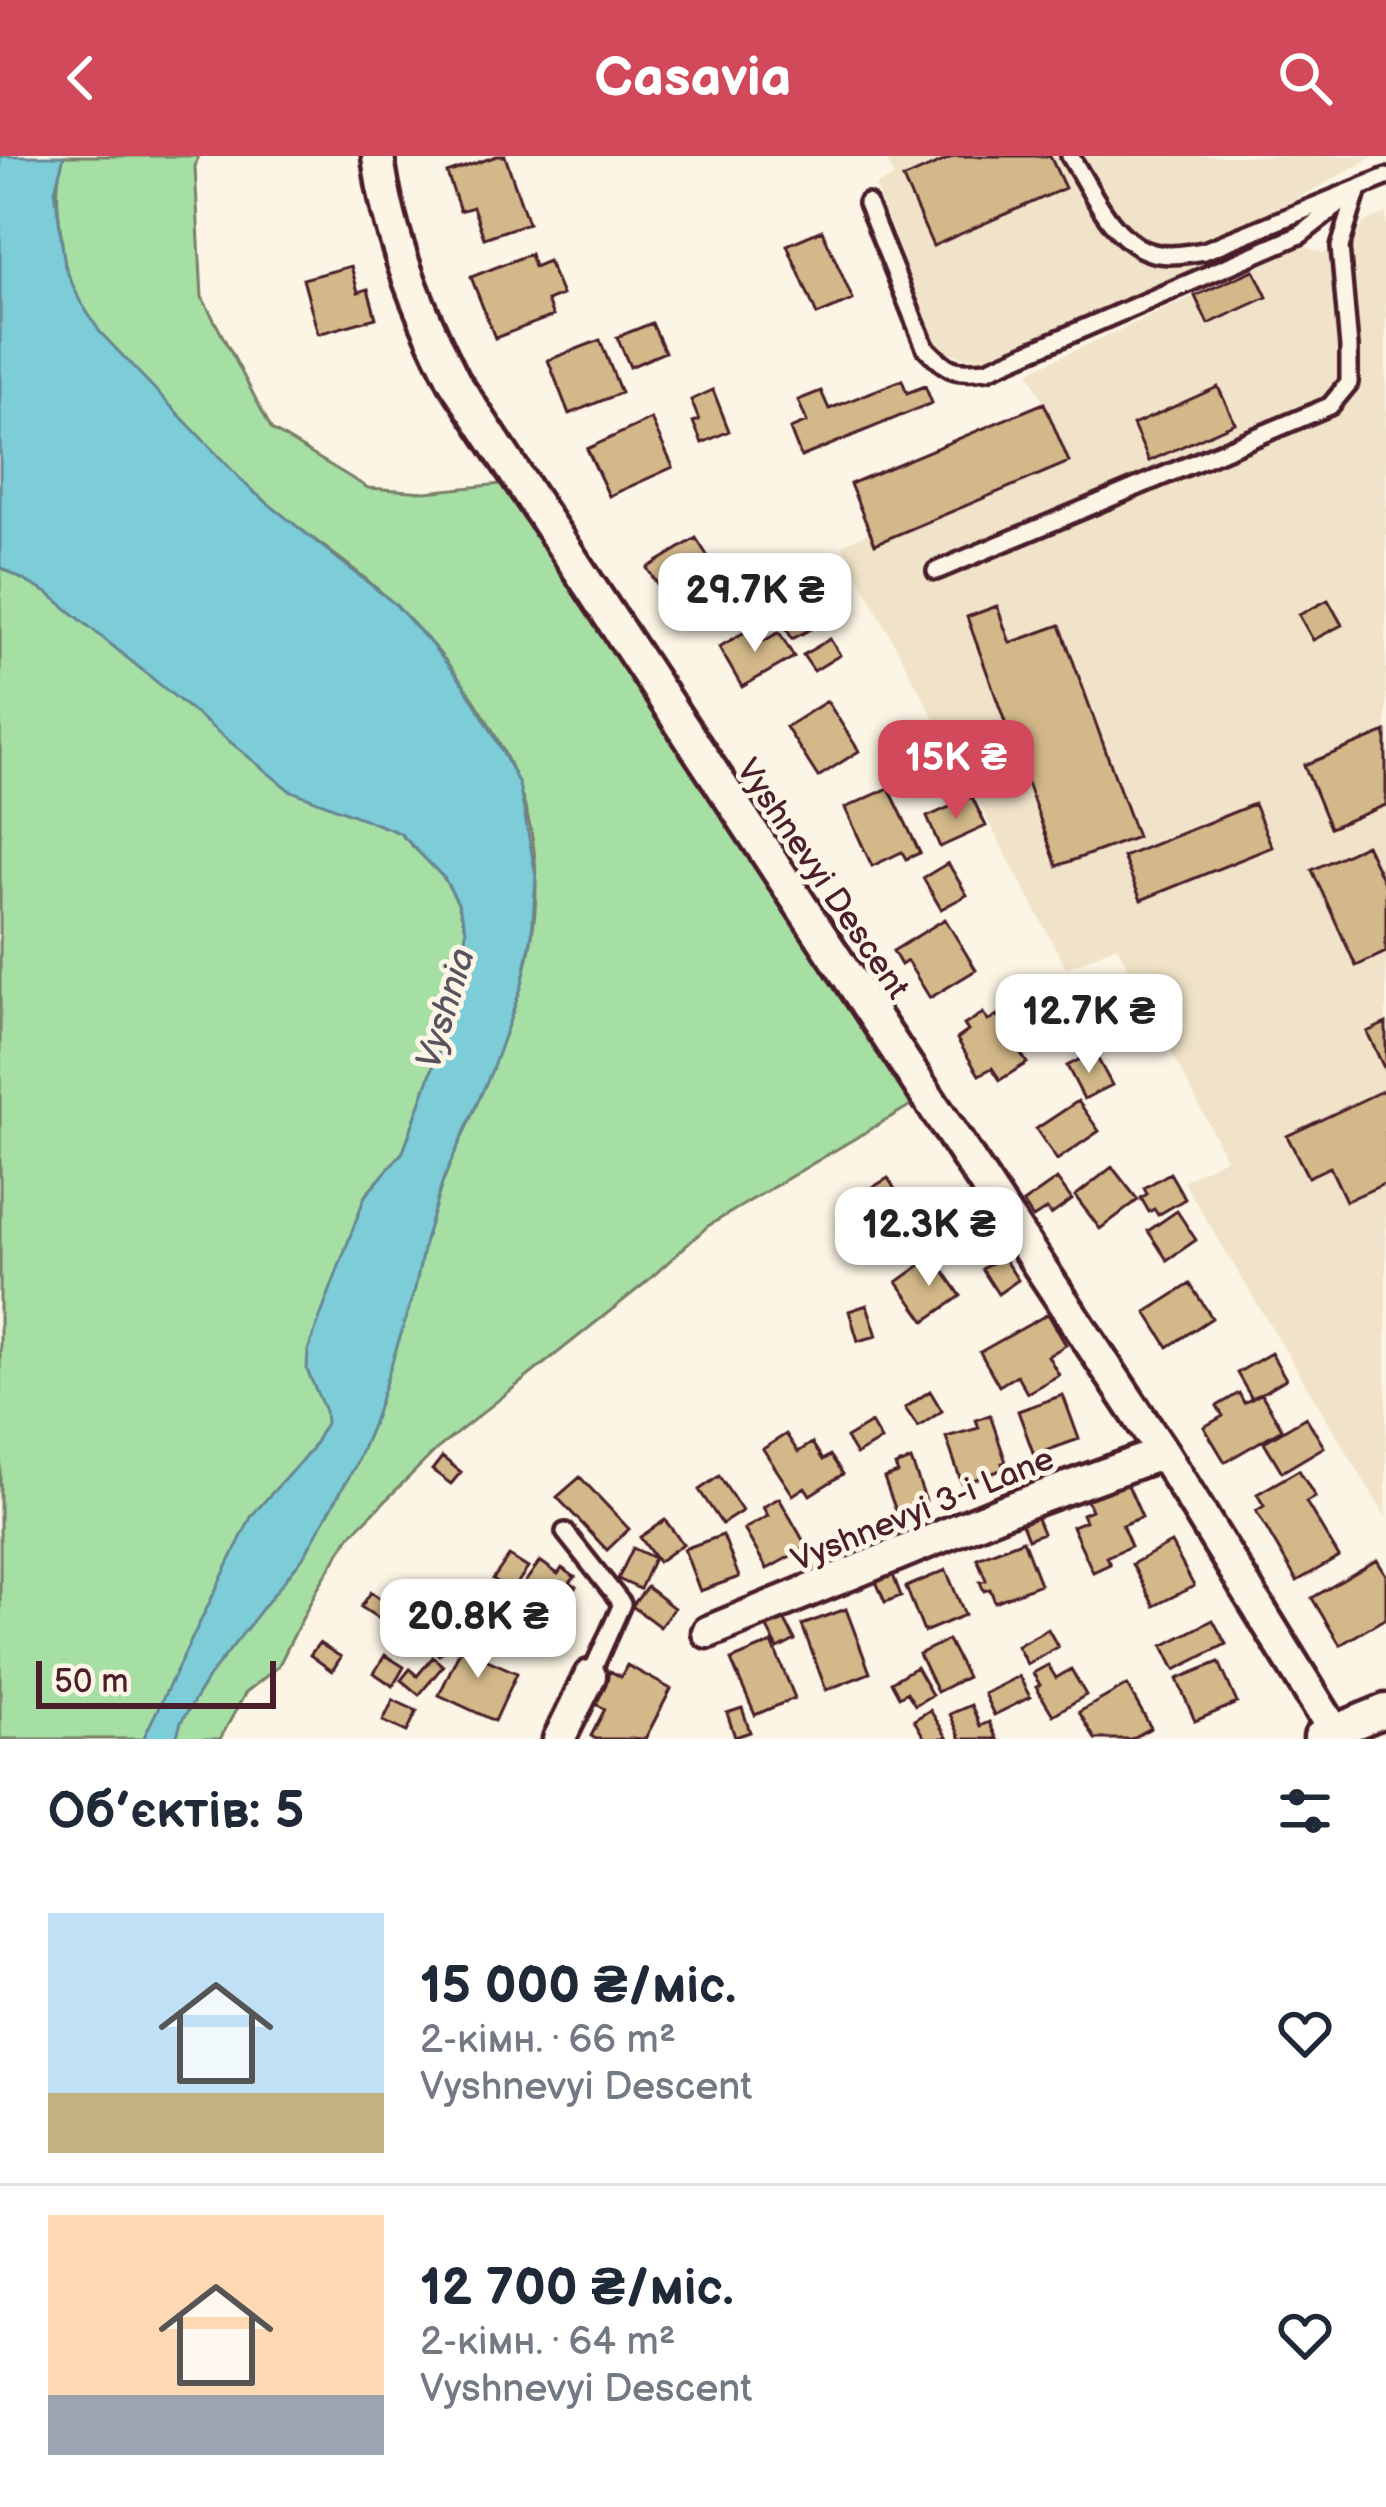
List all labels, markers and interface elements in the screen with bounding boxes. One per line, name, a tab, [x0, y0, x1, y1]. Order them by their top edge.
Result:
icon: back	[48, 45, 114, 111]
icon: search	[1272, 45, 1338, 111]
text: Casavia	[595, 46, 791, 111]
pin: 29.7K ₴	[644, 553, 866, 655]
text: 29.7K ₴	[685, 568, 825, 615]
pin: 15K ₴	[872, 720, 1040, 822]
text: 15K ₴	[905, 735, 1007, 782]
street label: Vyshnevyi Descent	[727, 751, 918, 1007]
water label: Vyshnia	[408, 943, 485, 1074]
pin: 12.7K ₴	[978, 974, 1200, 1076]
text: 12.7K ₴	[1023, 989, 1155, 1036]
pin: 12.3K ₴	[818, 1187, 1040, 1289]
text: 12.3K ₴	[862, 1202, 996, 1249]
street label: Vyshnevyi 3-i Lane	[786, 1439, 1060, 1581]
pin: 20.8K ₴	[367, 1579, 589, 1681]
text: 20.8K ₴	[407, 1594, 549, 1641]
scale bar	[36, 1655, 276, 1708]
text: 50 m	[54, 1662, 129, 1702]
icon: filters	[1272, 1778, 1338, 1844]
text: Об’єктів: 5	[48, 1781, 304, 1842]
text: 15 000 ₴/міс.	[420, 1956, 736, 2017]
icon: home	[144, 1961, 288, 2105]
icon: heart	[1272, 2000, 1338, 2066]
text: 2-кімн. · 66 m²	[420, 2017, 676, 2064]
text: Vyshnevyi Descent	[420, 2064, 752, 2111]
text: 12 700 ₴/міс.	[420, 2258, 734, 2319]
icon: home	[144, 2263, 288, 2407]
icon: heart	[1272, 2302, 1338, 2368]
text: 2-кімн. · 64 m²	[420, 2319, 676, 2366]
text: Vyshnevyi Descent	[420, 2366, 752, 2413]

